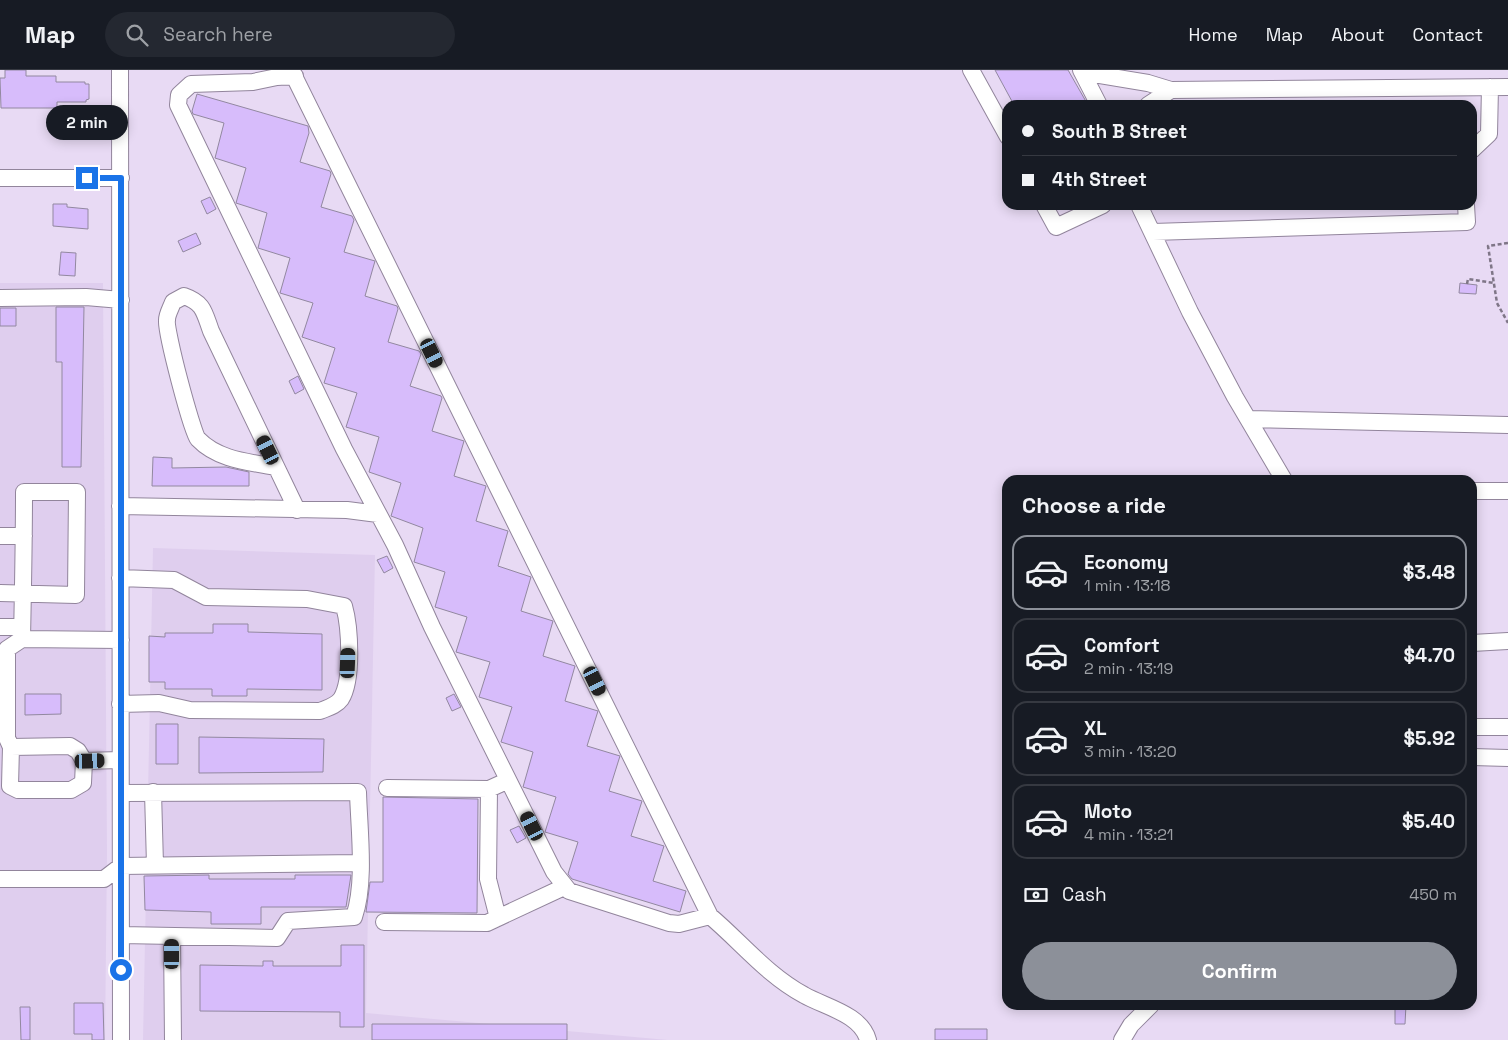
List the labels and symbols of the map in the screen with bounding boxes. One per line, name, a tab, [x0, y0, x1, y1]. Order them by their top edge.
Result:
callout: 2 min	[46, 106, 128, 140]
route end	[76, 167, 98, 189]
car	[418, 336, 445, 370]
car	[254, 433, 281, 467]
car	[339, 648, 356, 678]
car	[581, 664, 608, 698]
car	[74, 753, 105, 769]
car	[518, 809, 545, 843]
car	[164, 939, 179, 969]
route start	[110, 959, 132, 981]

